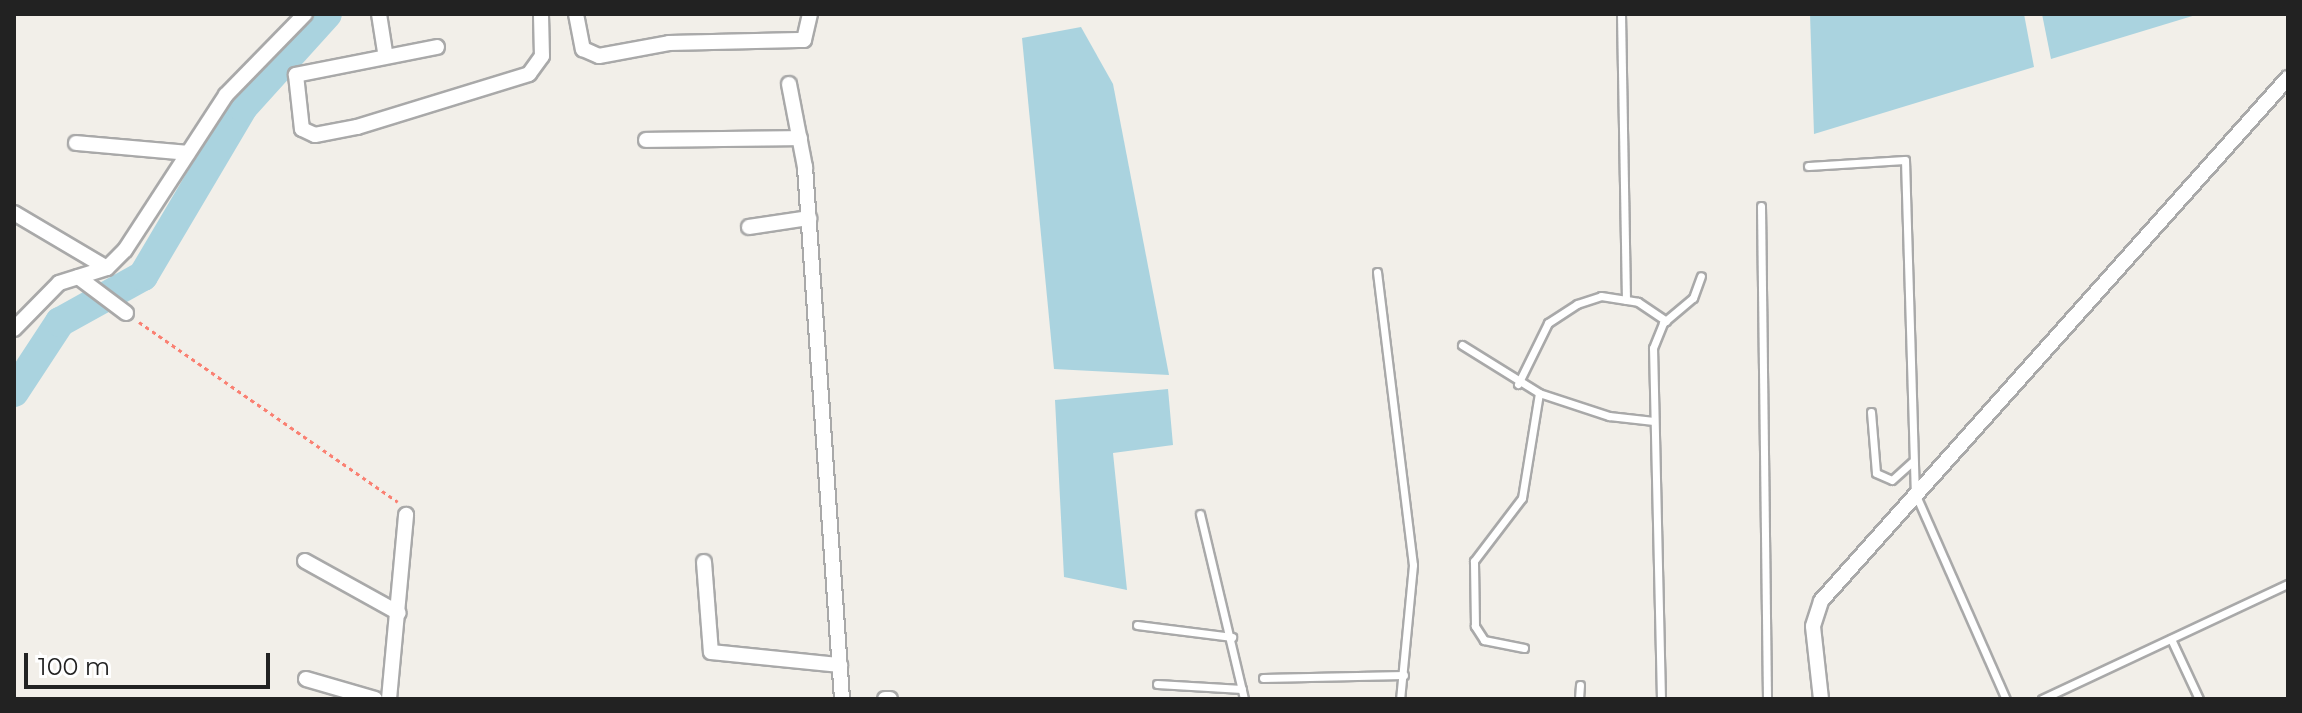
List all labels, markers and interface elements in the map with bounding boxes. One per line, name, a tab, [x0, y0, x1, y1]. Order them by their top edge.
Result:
scale bar	[28, 637, 274, 687]
text: 100 m	[38, 652, 110, 681]

